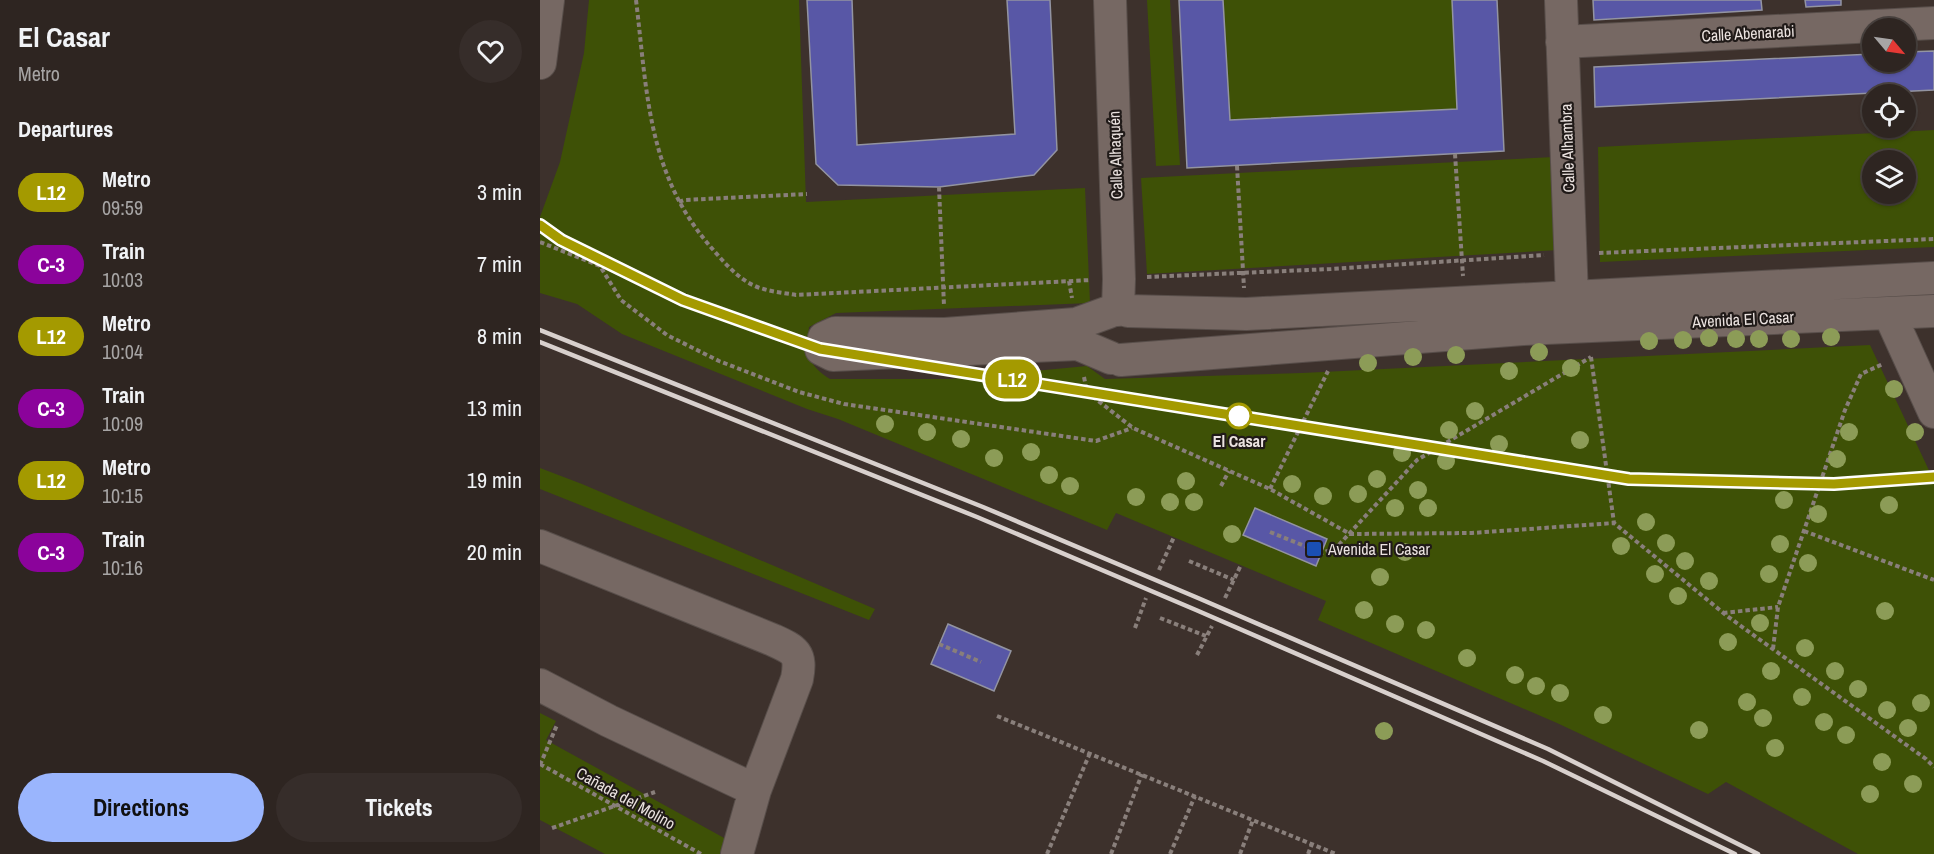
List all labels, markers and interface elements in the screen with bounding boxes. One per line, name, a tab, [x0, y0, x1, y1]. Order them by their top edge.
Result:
text: El Casar	[18, 18, 110, 56]
north arrow	[1862, 18, 1916, 72]
map controls	[1862, 18, 1916, 204]
button: heart	[459, 20, 522, 83]
street label: Calle Abenarabi	[1701, 20, 1795, 46]
text: Metro	[18, 60, 60, 87]
button: locate	[1862, 84, 1916, 138]
street label: Calle Alhambra	[1554, 102, 1580, 193]
street label: Calle Alhaquén	[1102, 111, 1128, 199]
text: Departures	[18, 114, 113, 144]
button: layers	[1862, 150, 1916, 204]
text: Metro	[102, 164, 151, 194]
text: 3 min	[477, 177, 522, 207]
text: L12	[36, 178, 66, 207]
text: 09:59	[102, 194, 143, 221]
text: Train	[102, 236, 145, 266]
text: 7 min	[477, 249, 522, 279]
text: C-3	[37, 250, 65, 279]
text: 10:03	[102, 266, 143, 293]
street label: Avenida El Casar	[1691, 305, 1795, 333]
text: Metro	[102, 308, 151, 338]
text: 8 min	[477, 321, 522, 351]
text: L12	[36, 322, 66, 351]
text: 10:04	[102, 338, 143, 365]
line badge: L12	[978, 360, 1046, 398]
text: L12	[997, 365, 1027, 394]
text: Train	[102, 380, 145, 410]
text: 13 min	[467, 393, 522, 423]
text: C-3	[37, 394, 65, 423]
marker: El Casar	[1226, 403, 1252, 429]
text: 10:09	[102, 410, 143, 437]
place label: El Casar	[1213, 430, 1266, 452]
text: Metro	[102, 452, 151, 482]
text: 19 min	[467, 465, 522, 495]
text: L12	[36, 466, 66, 495]
text: 10:15	[102, 482, 143, 509]
text: Train	[102, 524, 145, 554]
text: 20 min	[467, 537, 522, 567]
text: C-3	[37, 538, 65, 567]
place label: Avenida El Casar	[1327, 538, 1431, 560]
marker: Avenida El Casar	[1305, 540, 1323, 558]
text: 10:16	[102, 554, 143, 581]
street label: Cañada del Molino	[573, 762, 679, 834]
button: Directions	[18, 773, 264, 842]
button: Tickets	[276, 773, 522, 842]

